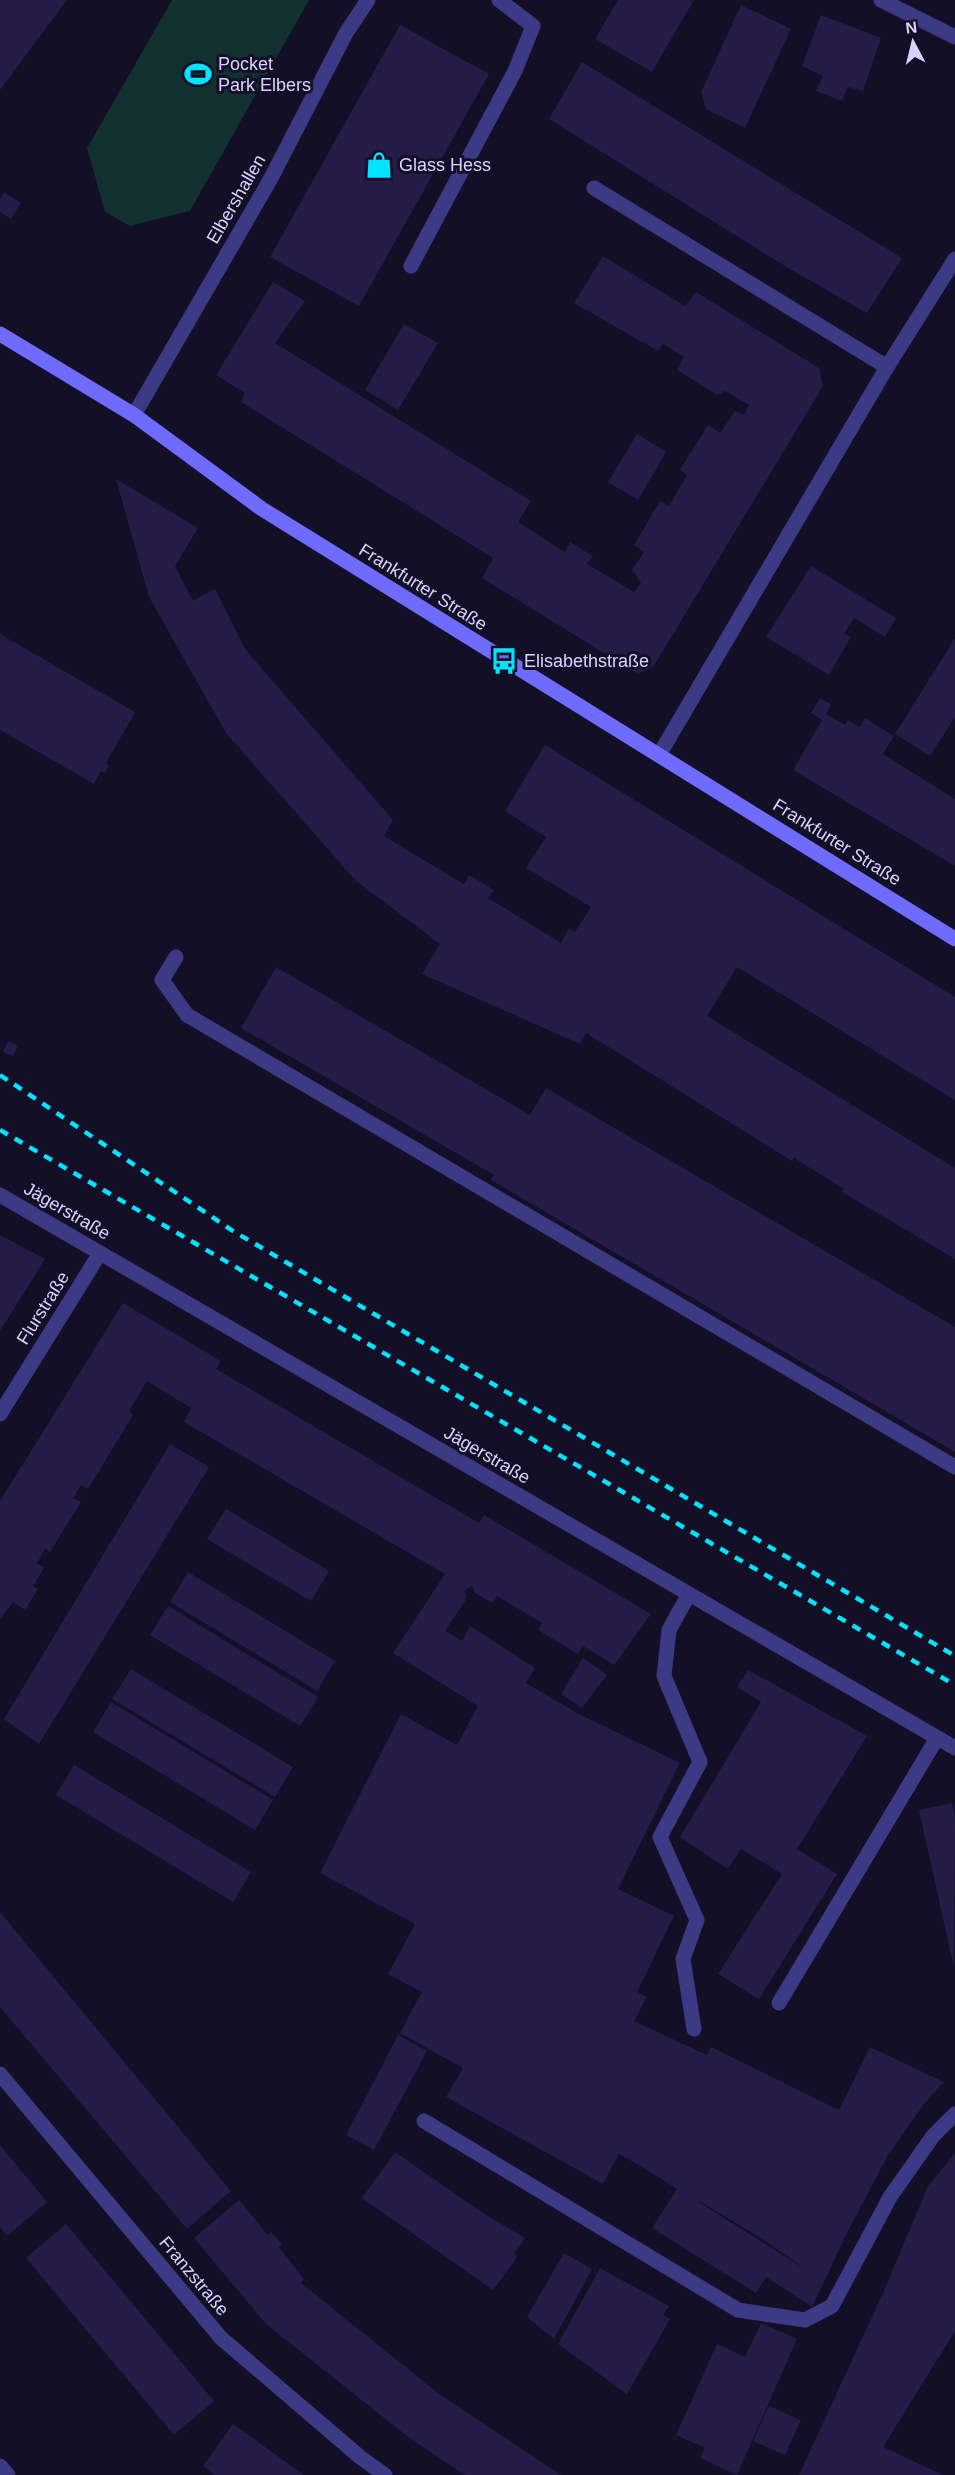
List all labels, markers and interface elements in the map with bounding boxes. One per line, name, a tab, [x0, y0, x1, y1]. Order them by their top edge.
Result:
north arrow	[883, 12, 943, 72]
text: N	[904, 18, 918, 37]
place label: Pocket Park Elbers	[218, 54, 311, 95]
sports icon: Pocket Park Elbers	[183, 59, 213, 89]
shop icon: Glass Hess	[364, 150, 394, 180]
street label: Elbershallen	[203, 151, 269, 247]
place label: Glass Hess	[399, 155, 491, 175]
street label: Frankfurter Straße	[355, 540, 491, 634]
bus stop icon: Elisabethstraße	[489, 646, 519, 676]
place label: Elisabethstraße	[524, 651, 649, 671]
street label: Frankfurter Straße	[769, 795, 905, 889]
street label: Jägerstraße	[20, 1178, 114, 1244]
street label: Flurstraße	[13, 1268, 73, 1348]
street label: Jägerstraße	[440, 1422, 534, 1488]
street label: Franzstraße	[155, 2232, 233, 2320]

